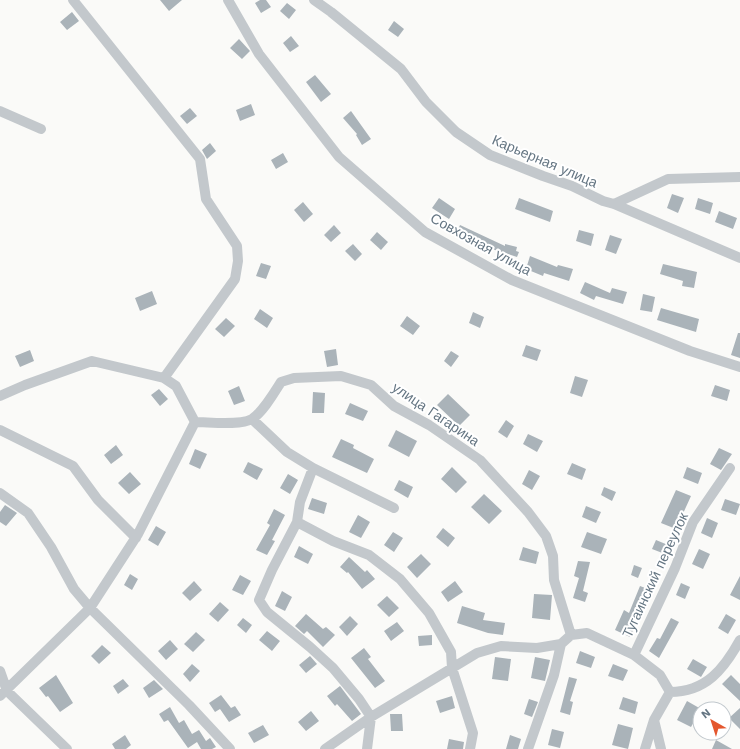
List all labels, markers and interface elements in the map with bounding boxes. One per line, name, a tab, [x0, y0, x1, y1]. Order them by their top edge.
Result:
street label: Карьерная улица	[490, 132, 600, 191]
street label: Совхозная улица	[428, 210, 534, 278]
street label: улица Гагарина	[389, 379, 483, 449]
street label: Тугаинский переулок	[619, 509, 691, 640]
north arrow	[692, 701, 732, 741]
text: N	[699, 706, 713, 721]

